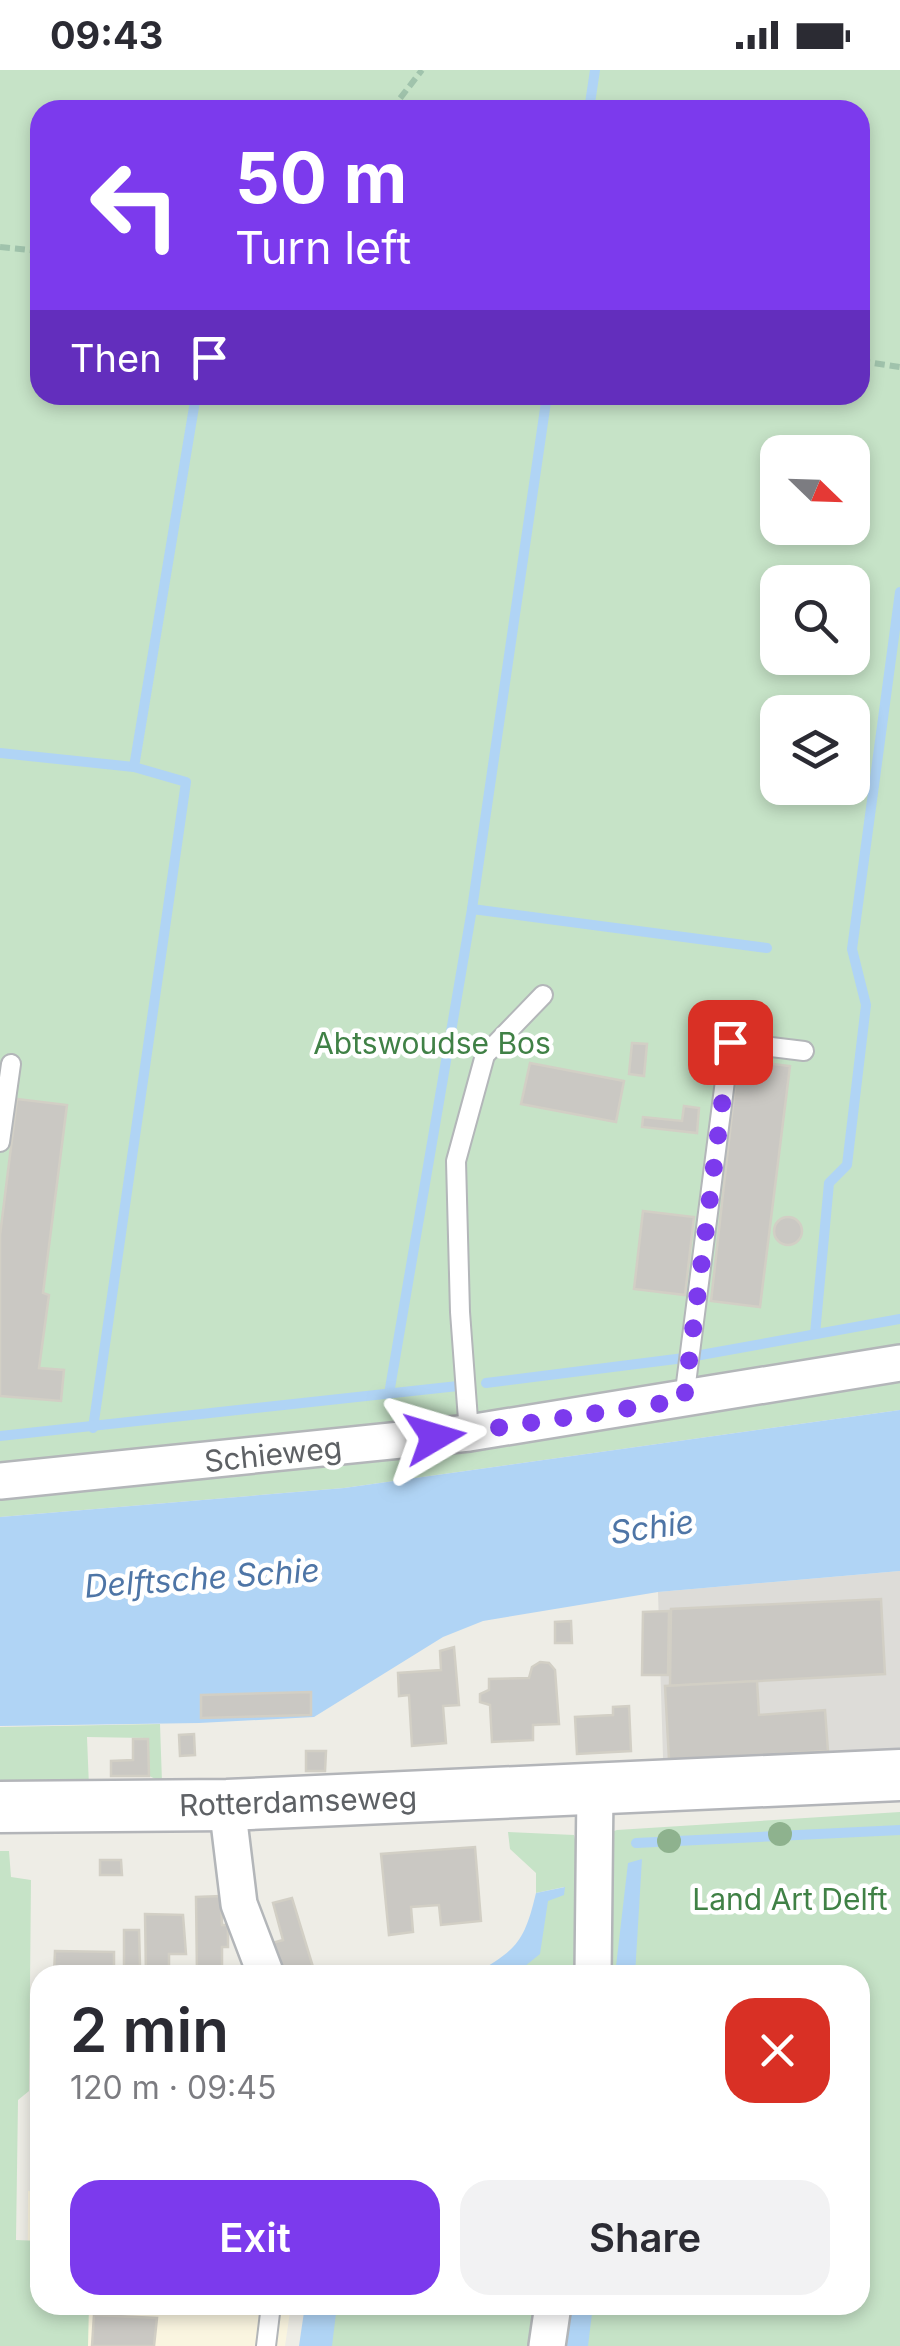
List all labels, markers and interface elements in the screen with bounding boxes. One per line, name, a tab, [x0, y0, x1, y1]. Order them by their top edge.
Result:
text: 09:43	[50, 12, 163, 58]
text: 50 m	[235, 135, 407, 220]
icon: left	[70, 140, 200, 270]
text: Turn left	[235, 220, 411, 275]
icon: arrive	[182, 330, 237, 385]
text: Then	[70, 335, 162, 381]
north arrow	[760, 435, 870, 545]
map controls	[760, 435, 870, 805]
button: search	[760, 565, 870, 675]
button: layers	[760, 695, 870, 805]
pin	[688, 1000, 773, 1085]
icon: arrive	[703, 1015, 758, 1070]
park label: Abtswoudse Bos	[313, 1025, 551, 1061]
position arrow	[383, 1385, 487, 1489]
street label: Schieweg	[202, 1429, 344, 1479]
water label: Schie	[608, 1502, 696, 1552]
water label: Delftsche Schie	[83, 1550, 321, 1606]
street label: Rotterdamseweg	[178, 1779, 418, 1823]
park label: Land Art Delft	[692, 1881, 888, 1917]
text: 2 min	[70, 1994, 229, 2066]
button: close	[725, 1998, 830, 2103]
text: 120 m · 09:45	[70, 2068, 276, 2107]
button: Exit	[70, 2180, 440, 2295]
button: Share	[460, 2180, 830, 2295]

